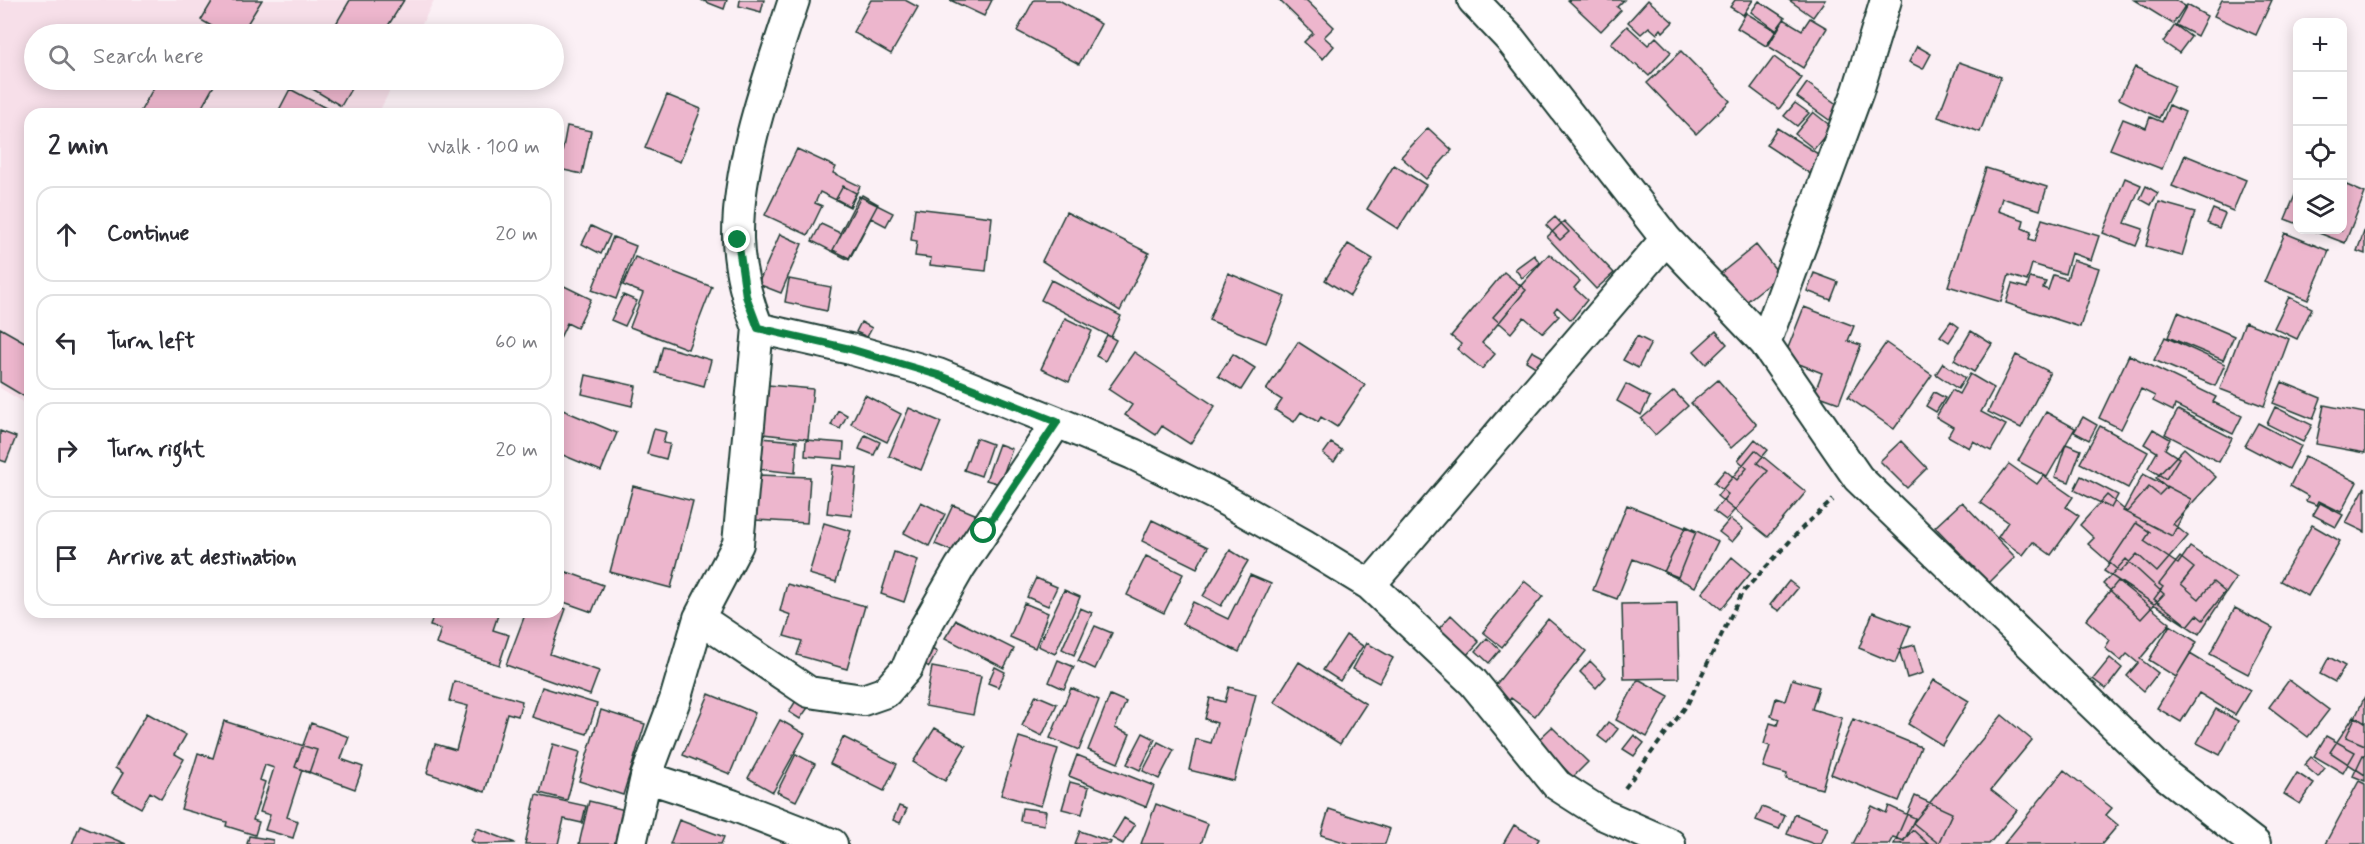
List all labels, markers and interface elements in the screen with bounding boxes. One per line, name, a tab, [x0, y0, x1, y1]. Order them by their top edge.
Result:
map controls	[2293, 18, 2347, 234]
button: +	[2293, 18, 2347, 72]
search box	[24, 24, 564, 90]
icon: search	[45, 41, 78, 74]
text: Search here	[93, 43, 204, 71]
button: −	[2293, 72, 2347, 126]
button: locate	[2293, 126, 2347, 180]
text: 2 min	[48, 130, 109, 164]
text: Walk · 100 m	[428, 134, 540, 161]
button: layers	[2293, 180, 2347, 234]
icon: ahead	[50, 218, 83, 251]
text: Continue	[107, 220, 189, 248]
text: 20 m	[495, 221, 538, 248]
route end	[724, 226, 750, 252]
icon: left	[50, 326, 83, 359]
text: Turn left	[107, 328, 195, 356]
text: 60 m	[495, 329, 538, 356]
icon: right	[50, 434, 83, 467]
text: Turn right	[107, 436, 205, 464]
text: 20 m	[495, 437, 538, 464]
route start	[970, 517, 996, 543]
icon: arrive	[50, 542, 83, 575]
text: Arrive at destination	[107, 544, 297, 572]

